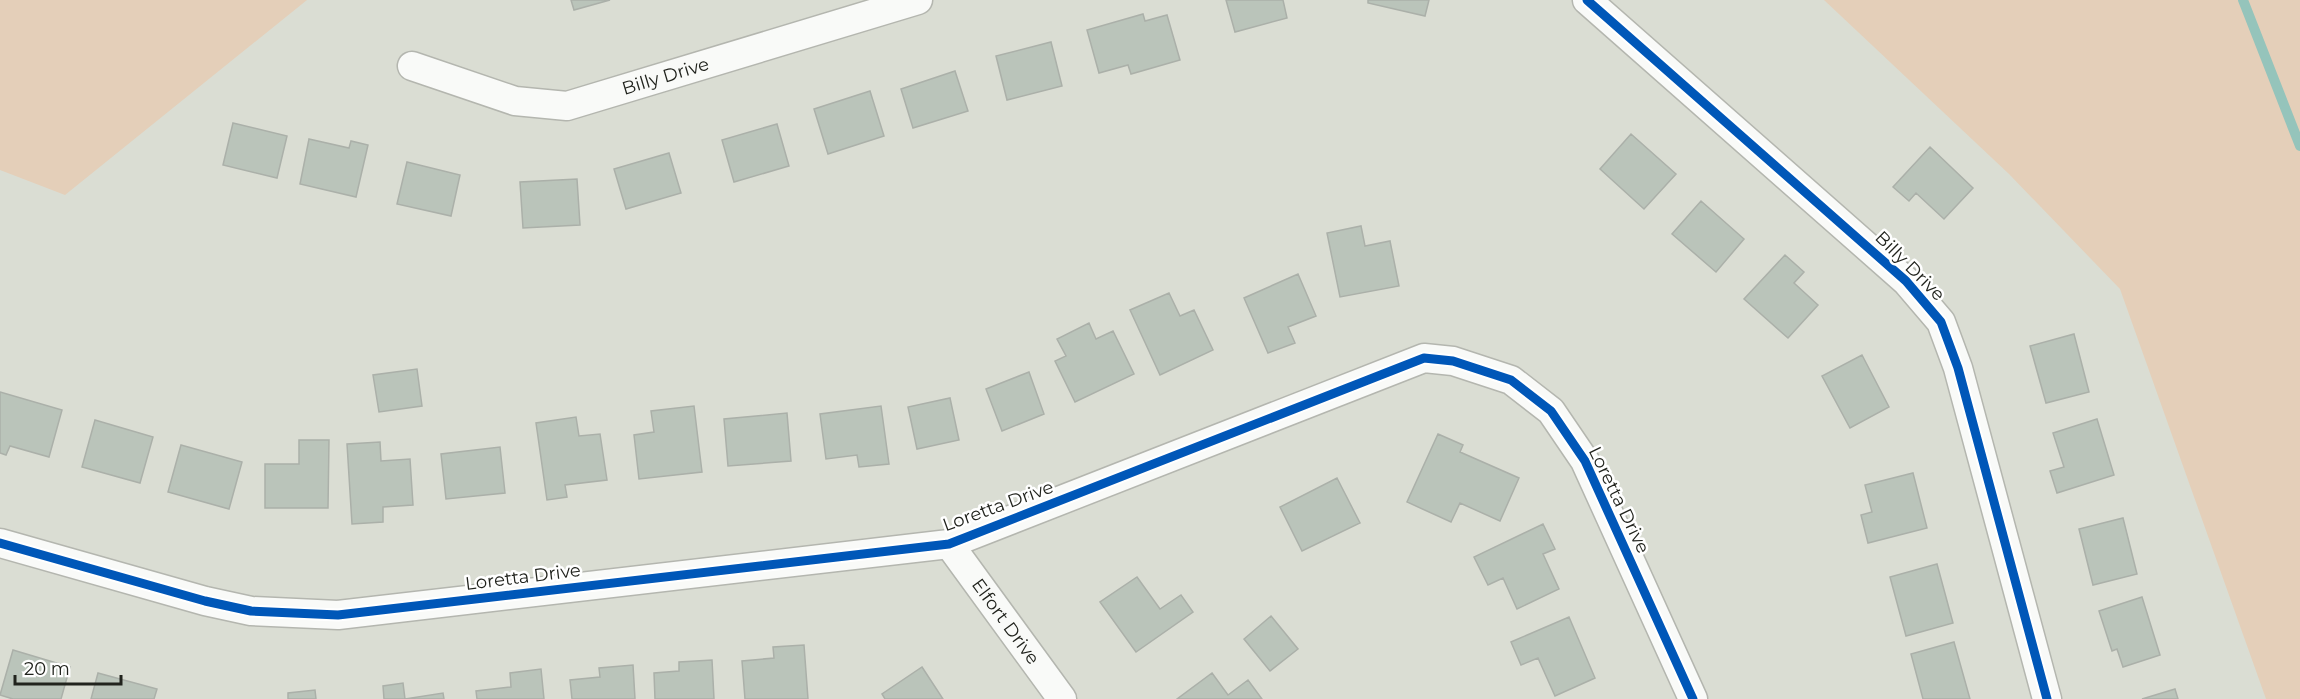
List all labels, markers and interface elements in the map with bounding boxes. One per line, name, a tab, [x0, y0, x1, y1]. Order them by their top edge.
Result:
street label: Billy Drive	[619, 53, 712, 100]
street label: Billy Drive	[1871, 227, 1950, 306]
street label: Loretta Drive	[1584, 443, 1654, 557]
street label: Loretta Drive	[940, 476, 1056, 536]
street label: Loretta Drive	[464, 559, 582, 595]
street label: Elfort Drive	[967, 574, 1044, 669]
scale bar	[15, 648, 122, 686]
text: 20 m	[24, 658, 70, 680]

